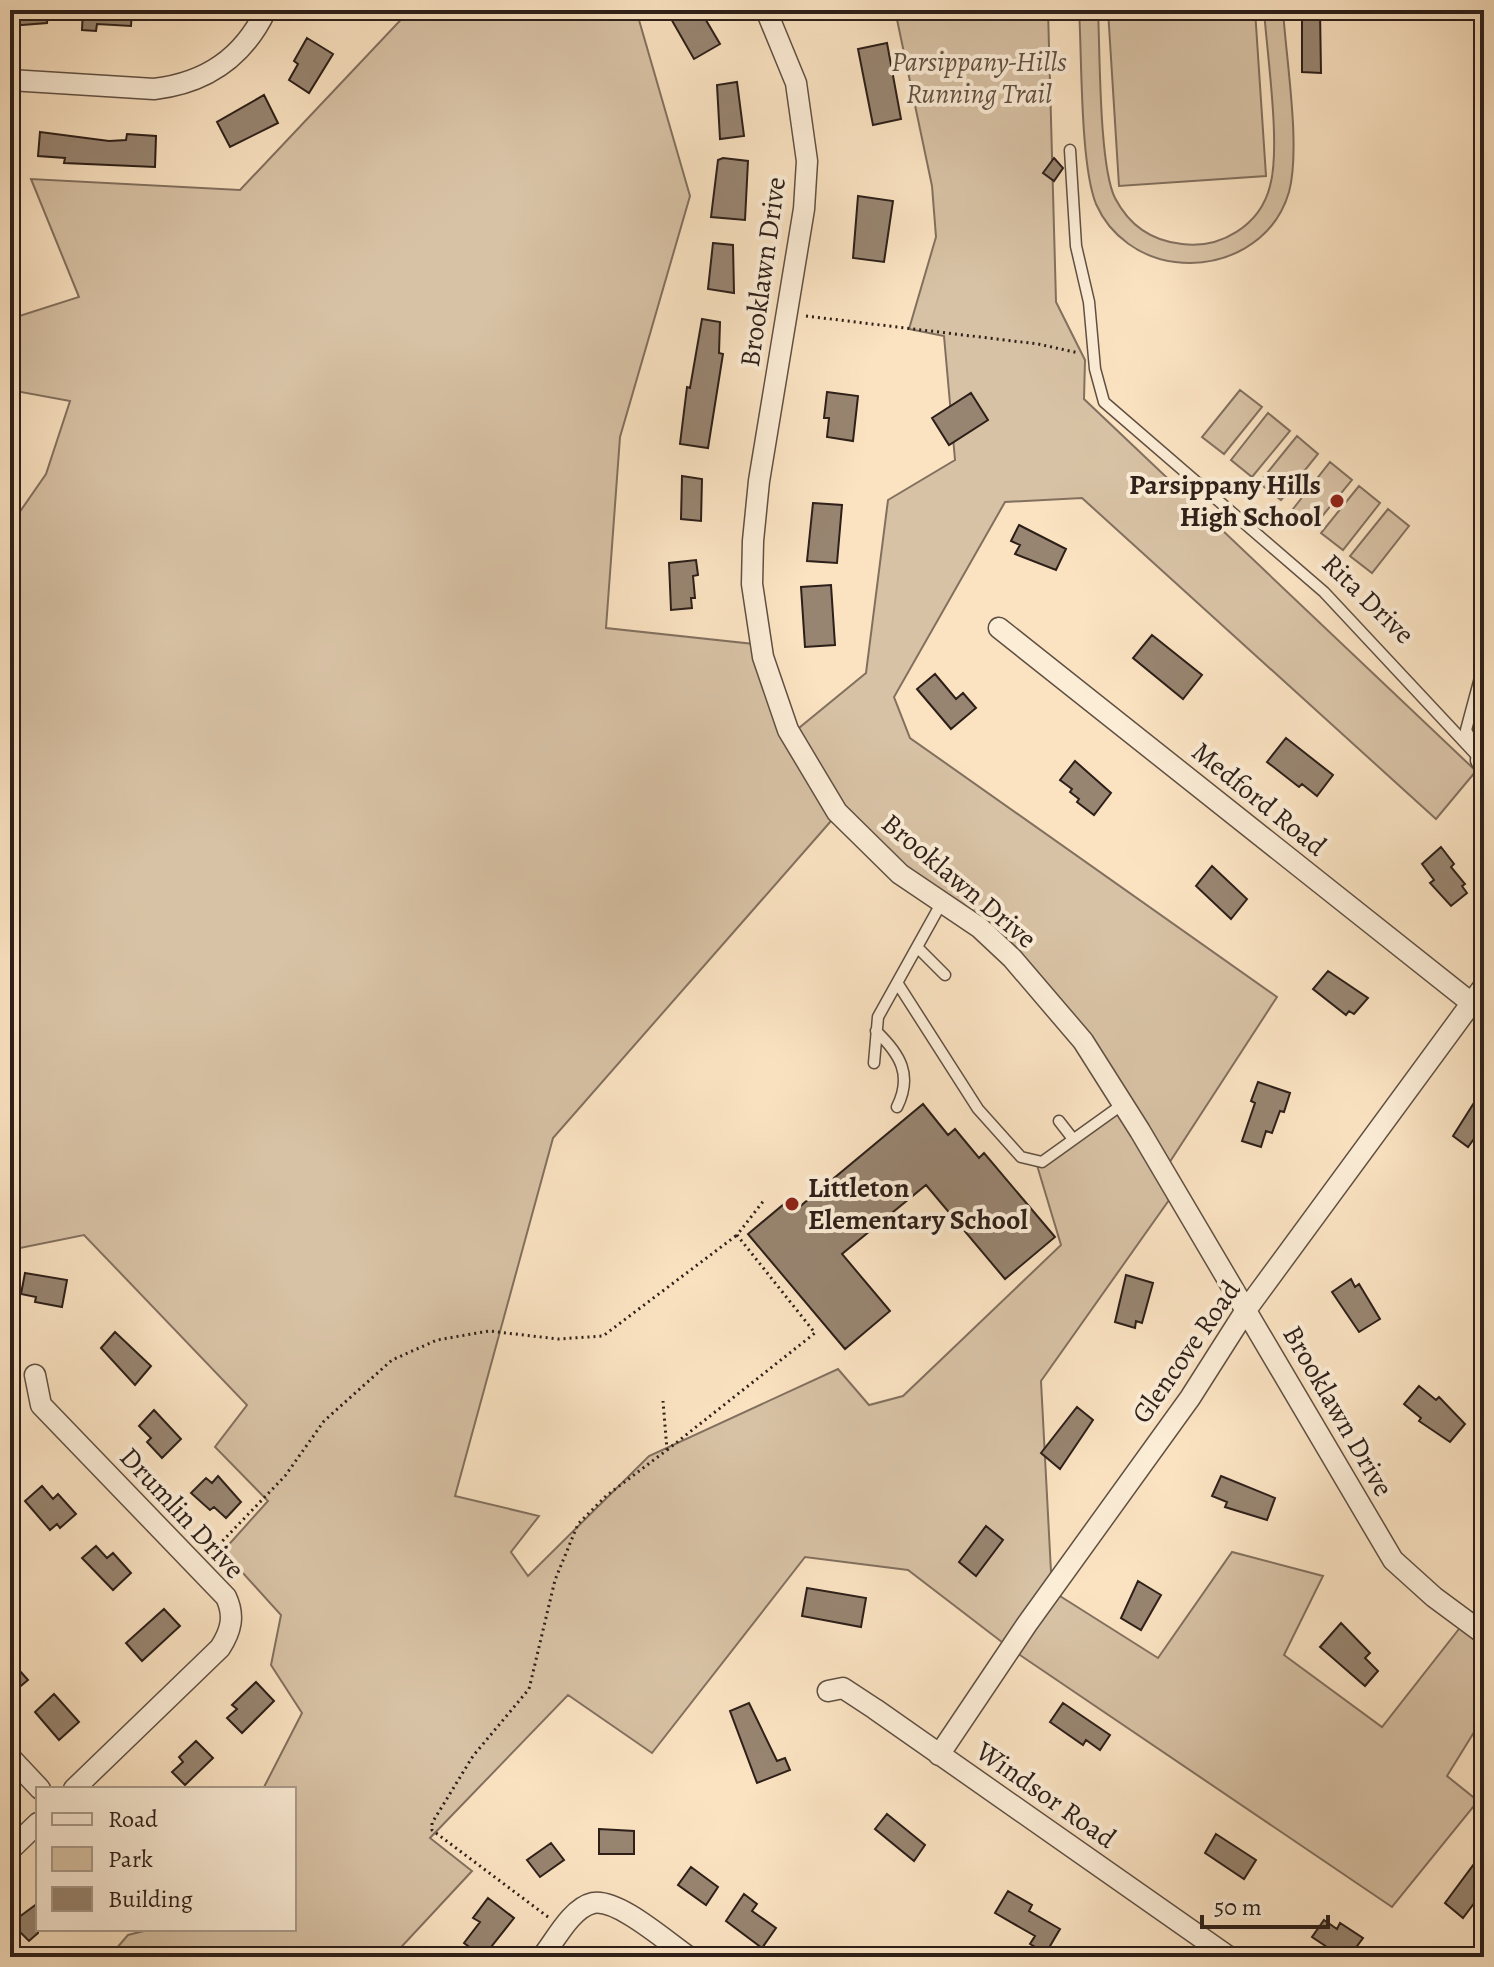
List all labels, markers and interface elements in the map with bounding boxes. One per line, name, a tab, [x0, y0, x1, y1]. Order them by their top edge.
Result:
park label: Parsippany-Hills Running Trail	[891, 43, 1067, 113]
street label: Brooklawn Drive	[731, 175, 795, 369]
place label: Parsippany Hills High School	[1129, 466, 1322, 536]
marker: Parsippany Hills High School	[1328, 492, 1346, 510]
street label: Rita Drive	[1313, 545, 1423, 653]
street label: Medford Road	[1184, 733, 1335, 866]
street label: Brooklawn Drive	[873, 805, 1045, 957]
place label: Littleton Elementary School	[808, 1169, 1029, 1239]
marker: Littleton Elementary School	[783, 1195, 801, 1213]
street label: Glencove Road	[1123, 1272, 1250, 1431]
street label: Brooklawn Drive	[1274, 1319, 1402, 1503]
street label: Drumlin Drive	[111, 1439, 253, 1587]
street label: Windsor Road	[968, 1732, 1124, 1858]
legend	[36, 1787, 296, 1931]
text: Road	[108, 1803, 158, 1835]
text: Park	[108, 1843, 153, 1875]
scale bar	[1202, 1879, 1328, 1929]
text: Building	[108, 1883, 193, 1915]
text: 50 m	[1214, 1891, 1262, 1923]

